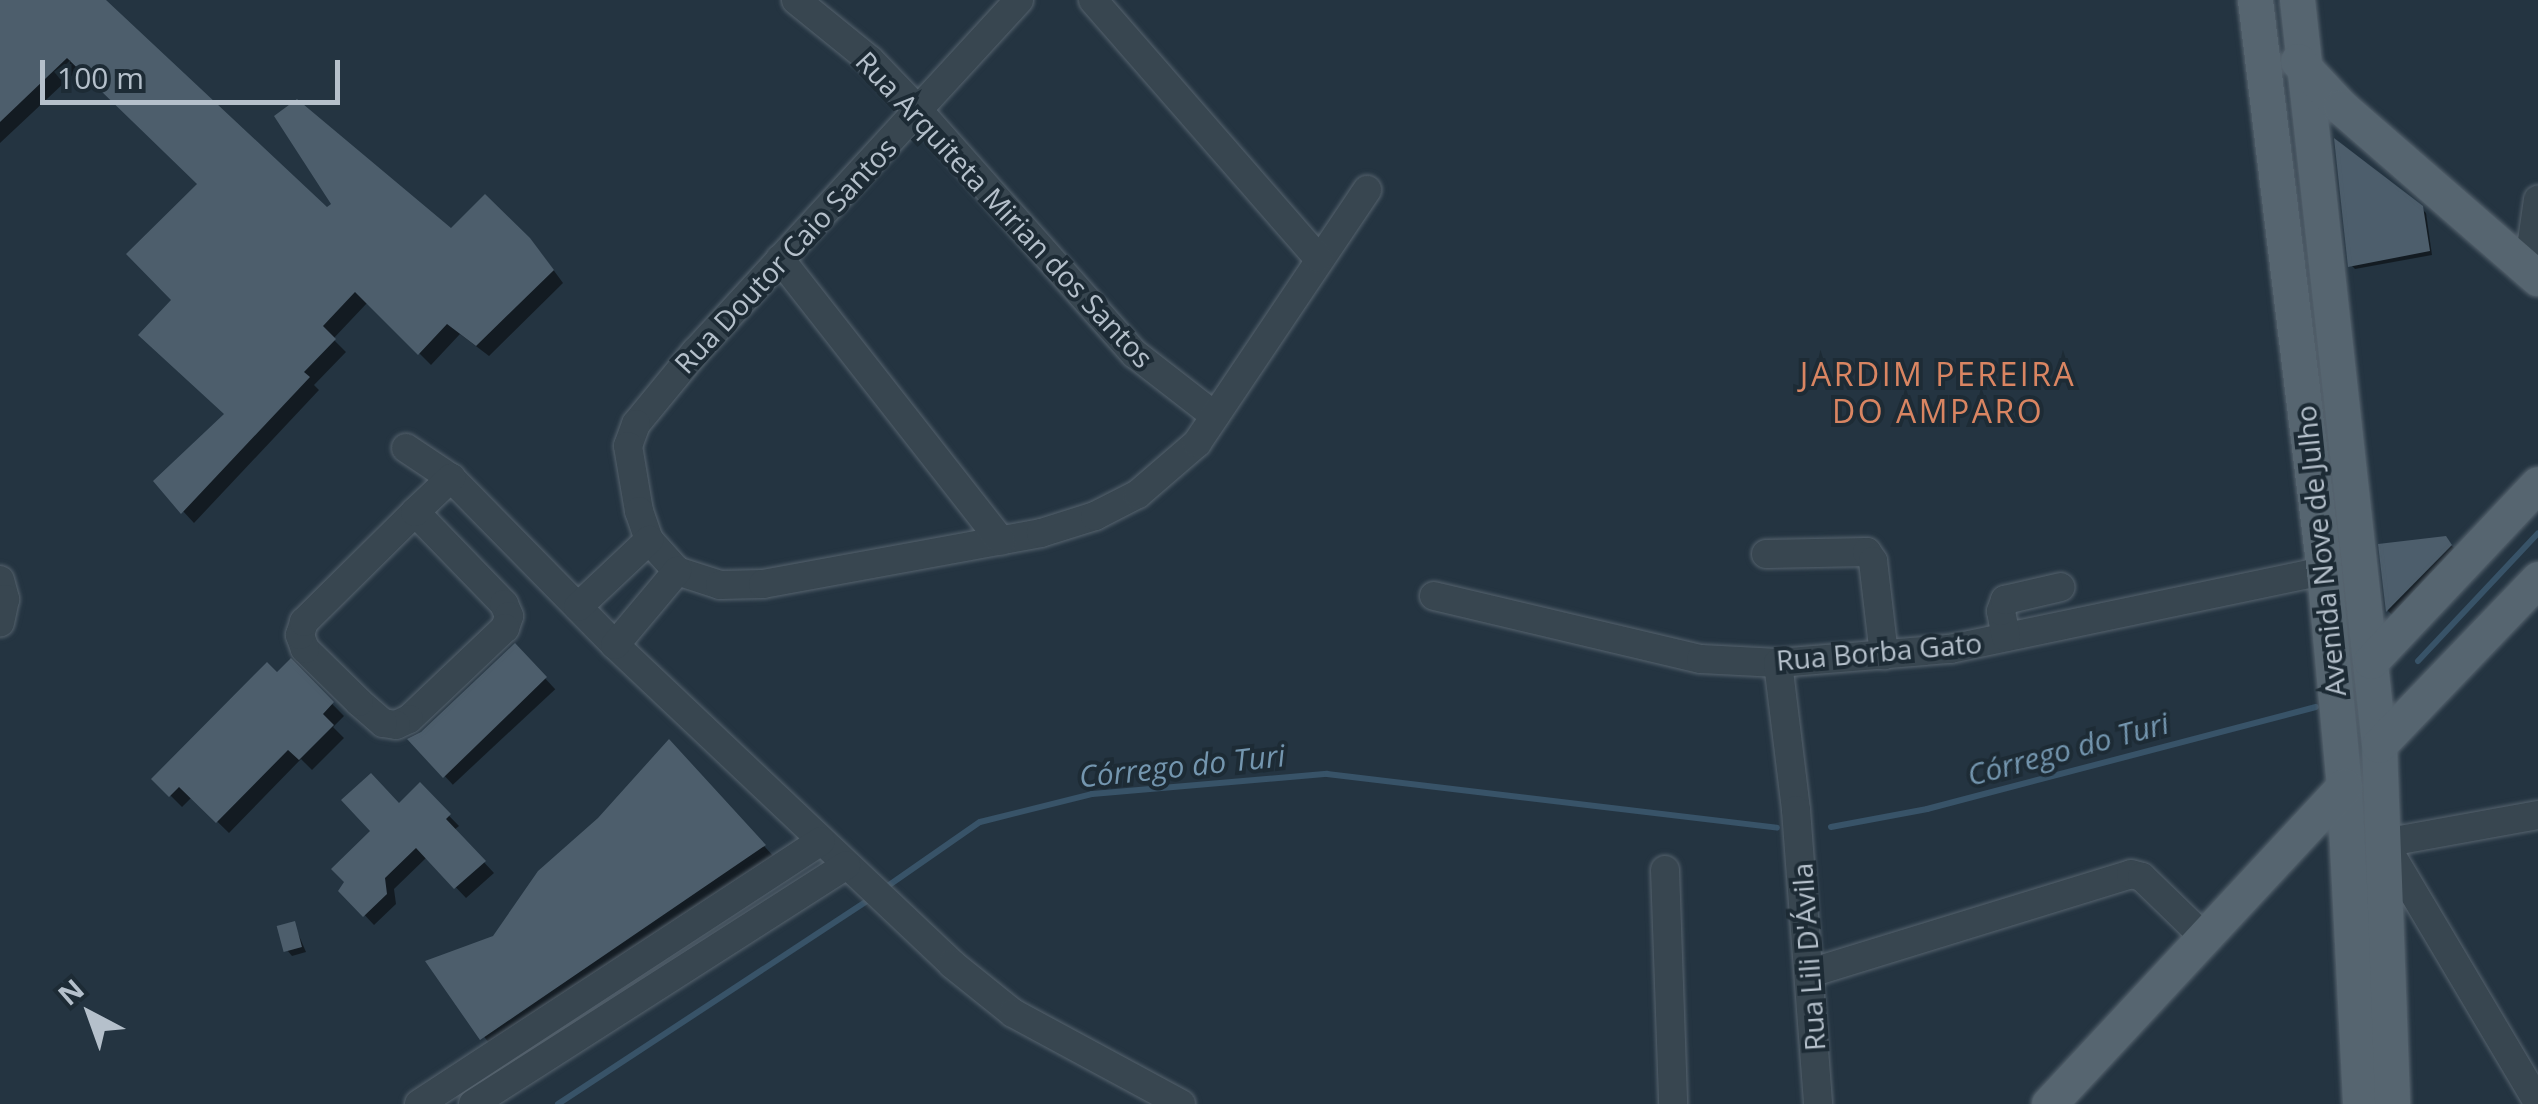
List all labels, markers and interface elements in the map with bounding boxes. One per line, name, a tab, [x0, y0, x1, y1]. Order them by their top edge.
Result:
scale bar	[45, 40, 345, 102]
street label: Rua Arquiteta Mirian dos Santos	[850, 44, 1160, 374]
text: 100 m	[57, 57, 144, 98]
street label: Rua Doutor Caio Santos	[667, 130, 903, 380]
district label: JARDIM PEREIRA DO AMPARO	[1800, 356, 2076, 431]
street label: Avenida Nove de Julho	[2288, 404, 2352, 698]
street label: Rua Borba Gato	[1775, 625, 1983, 677]
water label: Córrego do Turi	[1963, 705, 2173, 793]
water label: Córrego do Turi	[1077, 737, 1287, 795]
street label: Rua Lili D'Ávila	[1785, 862, 1831, 1052]
north arrow	[40, 964, 140, 1064]
text: N	[49, 970, 91, 1013]

